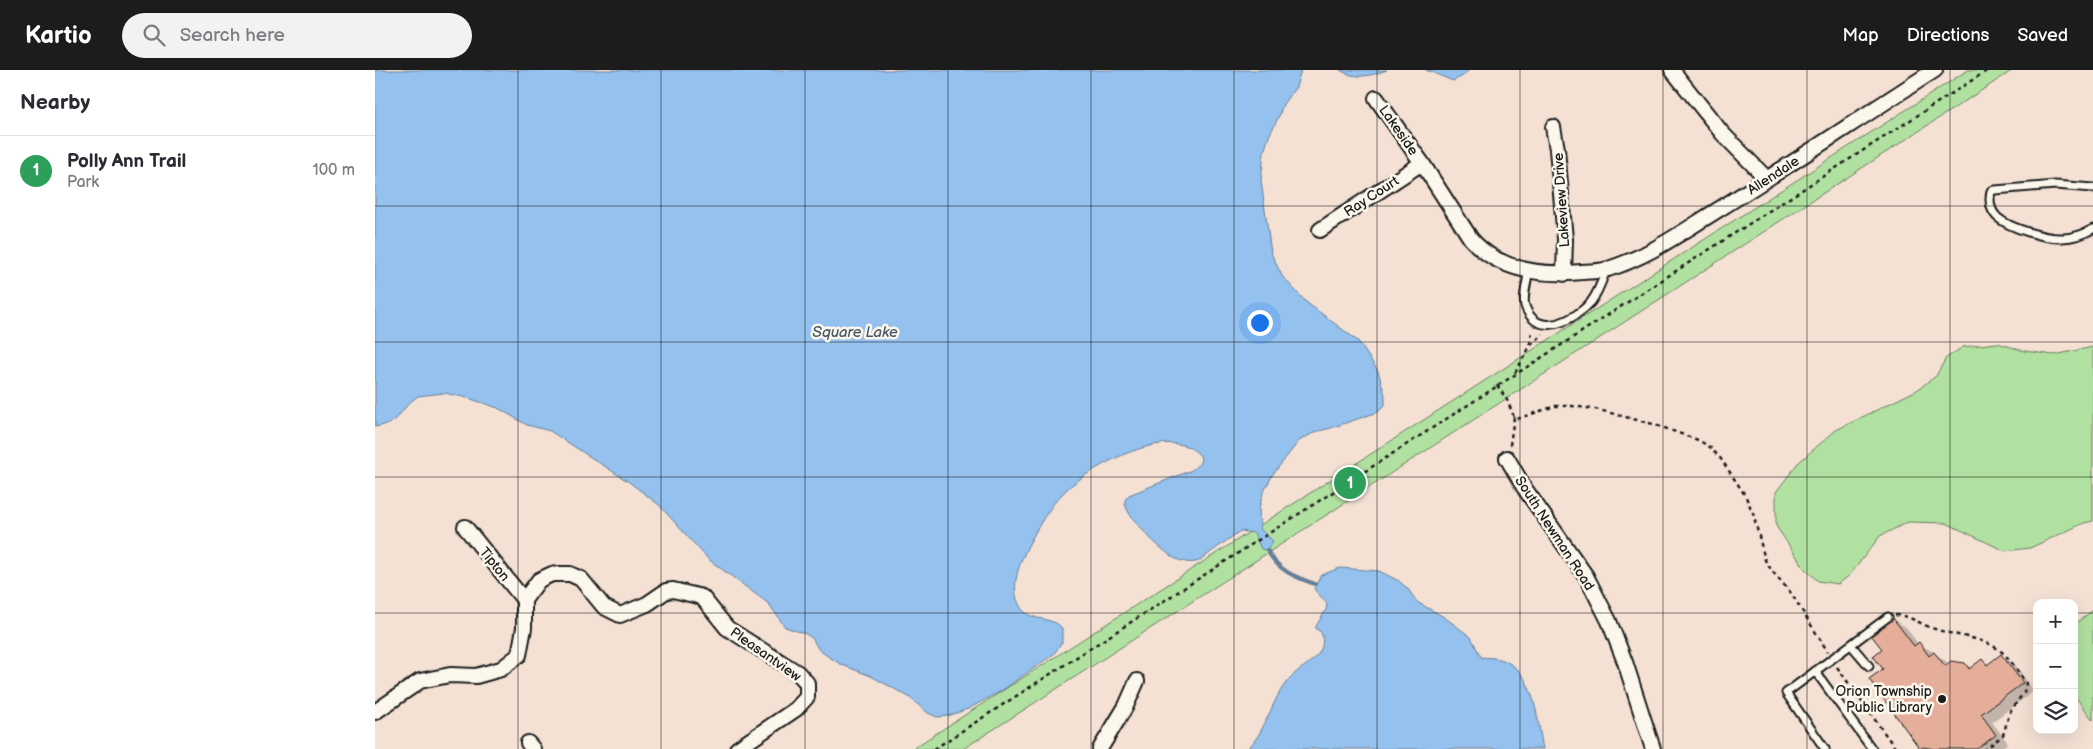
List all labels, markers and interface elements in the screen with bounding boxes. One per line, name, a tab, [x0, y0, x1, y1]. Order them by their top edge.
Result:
search box	[122, 13, 472, 58]
text: Kartio	[25, 21, 92, 50]
icon: search	[140, 21, 168, 49]
text: Search here	[180, 24, 285, 47]
text: Map	[1843, 25, 1879, 46]
text: Directions	[1907, 25, 1989, 46]
text: Saved	[2017, 25, 2068, 46]
text: Nearby	[20, 90, 90, 115]
street label: Lakeside	[1375, 102, 1422, 159]
text: Polly Ann Trail	[67, 150, 186, 173]
street label: Lakeview Drive	[1550, 152, 1573, 248]
street label: Allendale	[1744, 152, 1802, 198]
text: 1	[33, 161, 39, 180]
text: 100 m	[312, 161, 355, 180]
street label: Ray Court	[1341, 172, 1403, 220]
text: Park	[67, 173, 99, 192]
your location	[1247, 310, 1273, 336]
water label: Square Lake	[812, 323, 898, 342]
pin: 1	[1334, 464, 1366, 502]
street label: South Newman Road	[1511, 473, 1598, 594]
street label: Tipton	[476, 544, 513, 585]
map controls	[2033, 599, 2078, 734]
button: +	[2033, 599, 2078, 644]
street label: Pleasantview	[727, 624, 805, 685]
button: −	[2033, 644, 2078, 689]
place label: Orion Township Public Library	[1836, 683, 1933, 716]
button: layers	[2033, 689, 2078, 734]
marker: Orion Township Public Library	[1936, 693, 1948, 705]

